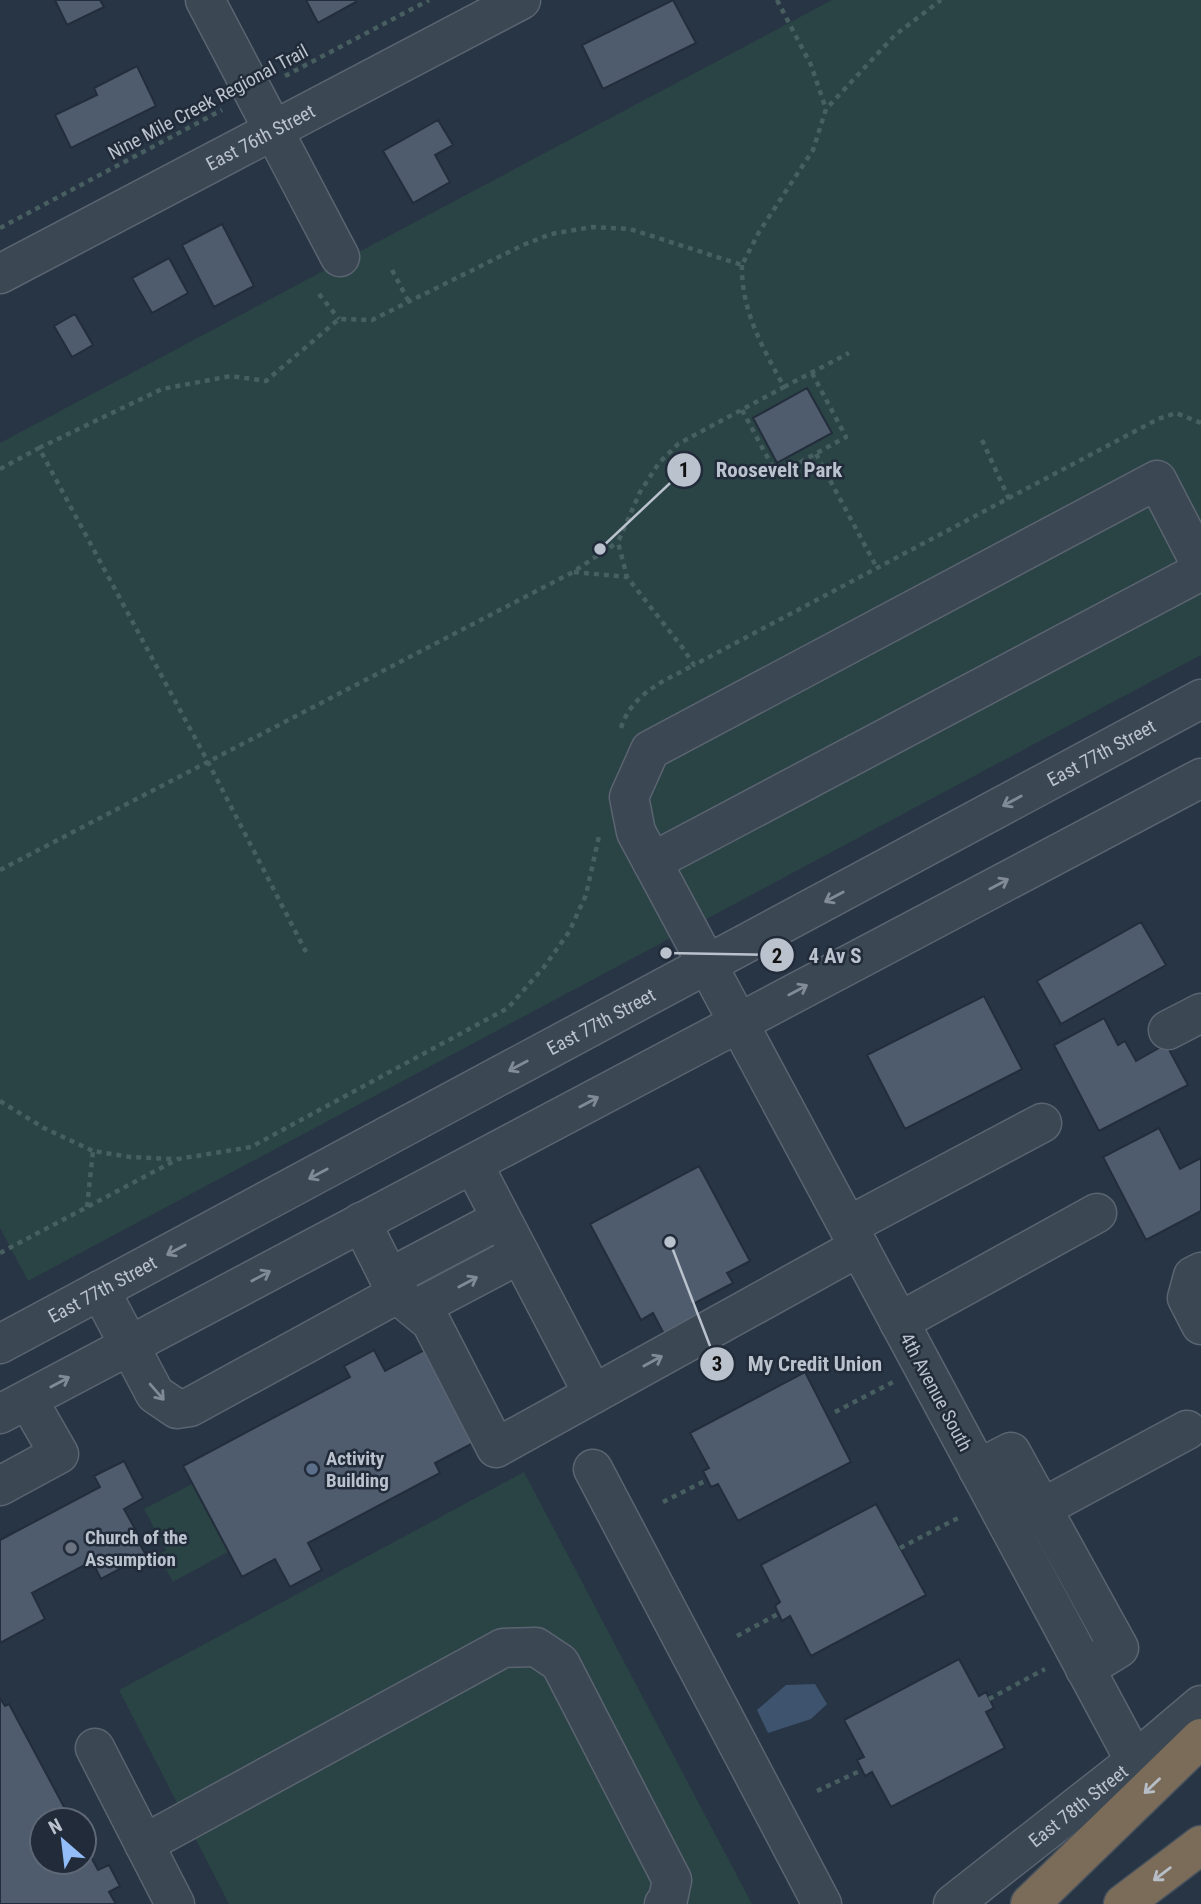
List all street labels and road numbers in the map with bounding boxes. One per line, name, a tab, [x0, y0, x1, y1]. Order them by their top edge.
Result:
street label: Nine Mile Creek Regional Trail	[104, 39, 312, 165]
street label: East 76th Street	[202, 99, 319, 175]
street label: East 77th Street	[1043, 714, 1159, 791]
street label: East 77th Street	[543, 983, 659, 1060]
street label: East 77th Street	[44, 1251, 160, 1328]
street label: 4th Avenue South	[895, 1329, 977, 1455]
street label: East 78th Street	[1024, 1760, 1132, 1852]

